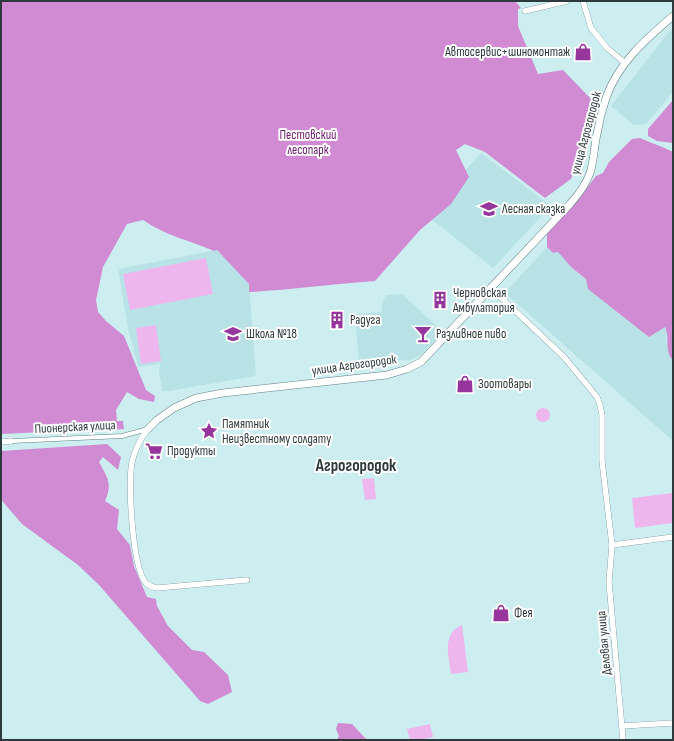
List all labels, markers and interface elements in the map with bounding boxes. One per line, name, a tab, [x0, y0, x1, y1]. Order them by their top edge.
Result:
shop icon: Автосервис+шиномонтаж	[573, 42, 593, 62]
place label: Автосервис+шиномонтаж	[444, 44, 570, 60]
street label: улица Агрогородок	[567, 90, 605, 176]
park label: Пестовский лесопарк	[279, 127, 337, 158]
school or university icon: Лесная сказка	[479, 199, 499, 219]
place label: Лесная сказка	[501, 201, 565, 217]
place label: Черновская Амбулатория	[452, 285, 515, 316]
building icon: Черновская Амбулатория	[430, 290, 450, 310]
building icon: Радуга	[327, 310, 347, 330]
place label: Радуга	[350, 312, 380, 328]
school or university icon: Школа №18	[223, 324, 243, 344]
bar icon: Разливное пиво	[413, 324, 433, 344]
place label: Школа №18	[246, 326, 297, 342]
place label: Разливное пиво	[436, 326, 506, 342]
street label: улица Агрогородок	[311, 351, 398, 379]
shop icon: Зоотовары	[455, 374, 475, 394]
place label: Зоотовары	[478, 376, 531, 392]
place label: Памятник Неизвестному солдату	[222, 416, 331, 447]
street label: Пионерская улица	[34, 417, 116, 437]
place icon: Памятник Неизвестному солдату	[199, 421, 219, 441]
supermarket icon: Продукты	[144, 441, 164, 461]
place label: Продукты	[167, 443, 215, 459]
district label: Агрогородок	[315, 456, 397, 476]
shop icon: Фея	[491, 603, 511, 623]
place label: Фея	[514, 605, 533, 621]
street label: Деловая улица	[593, 610, 615, 676]

